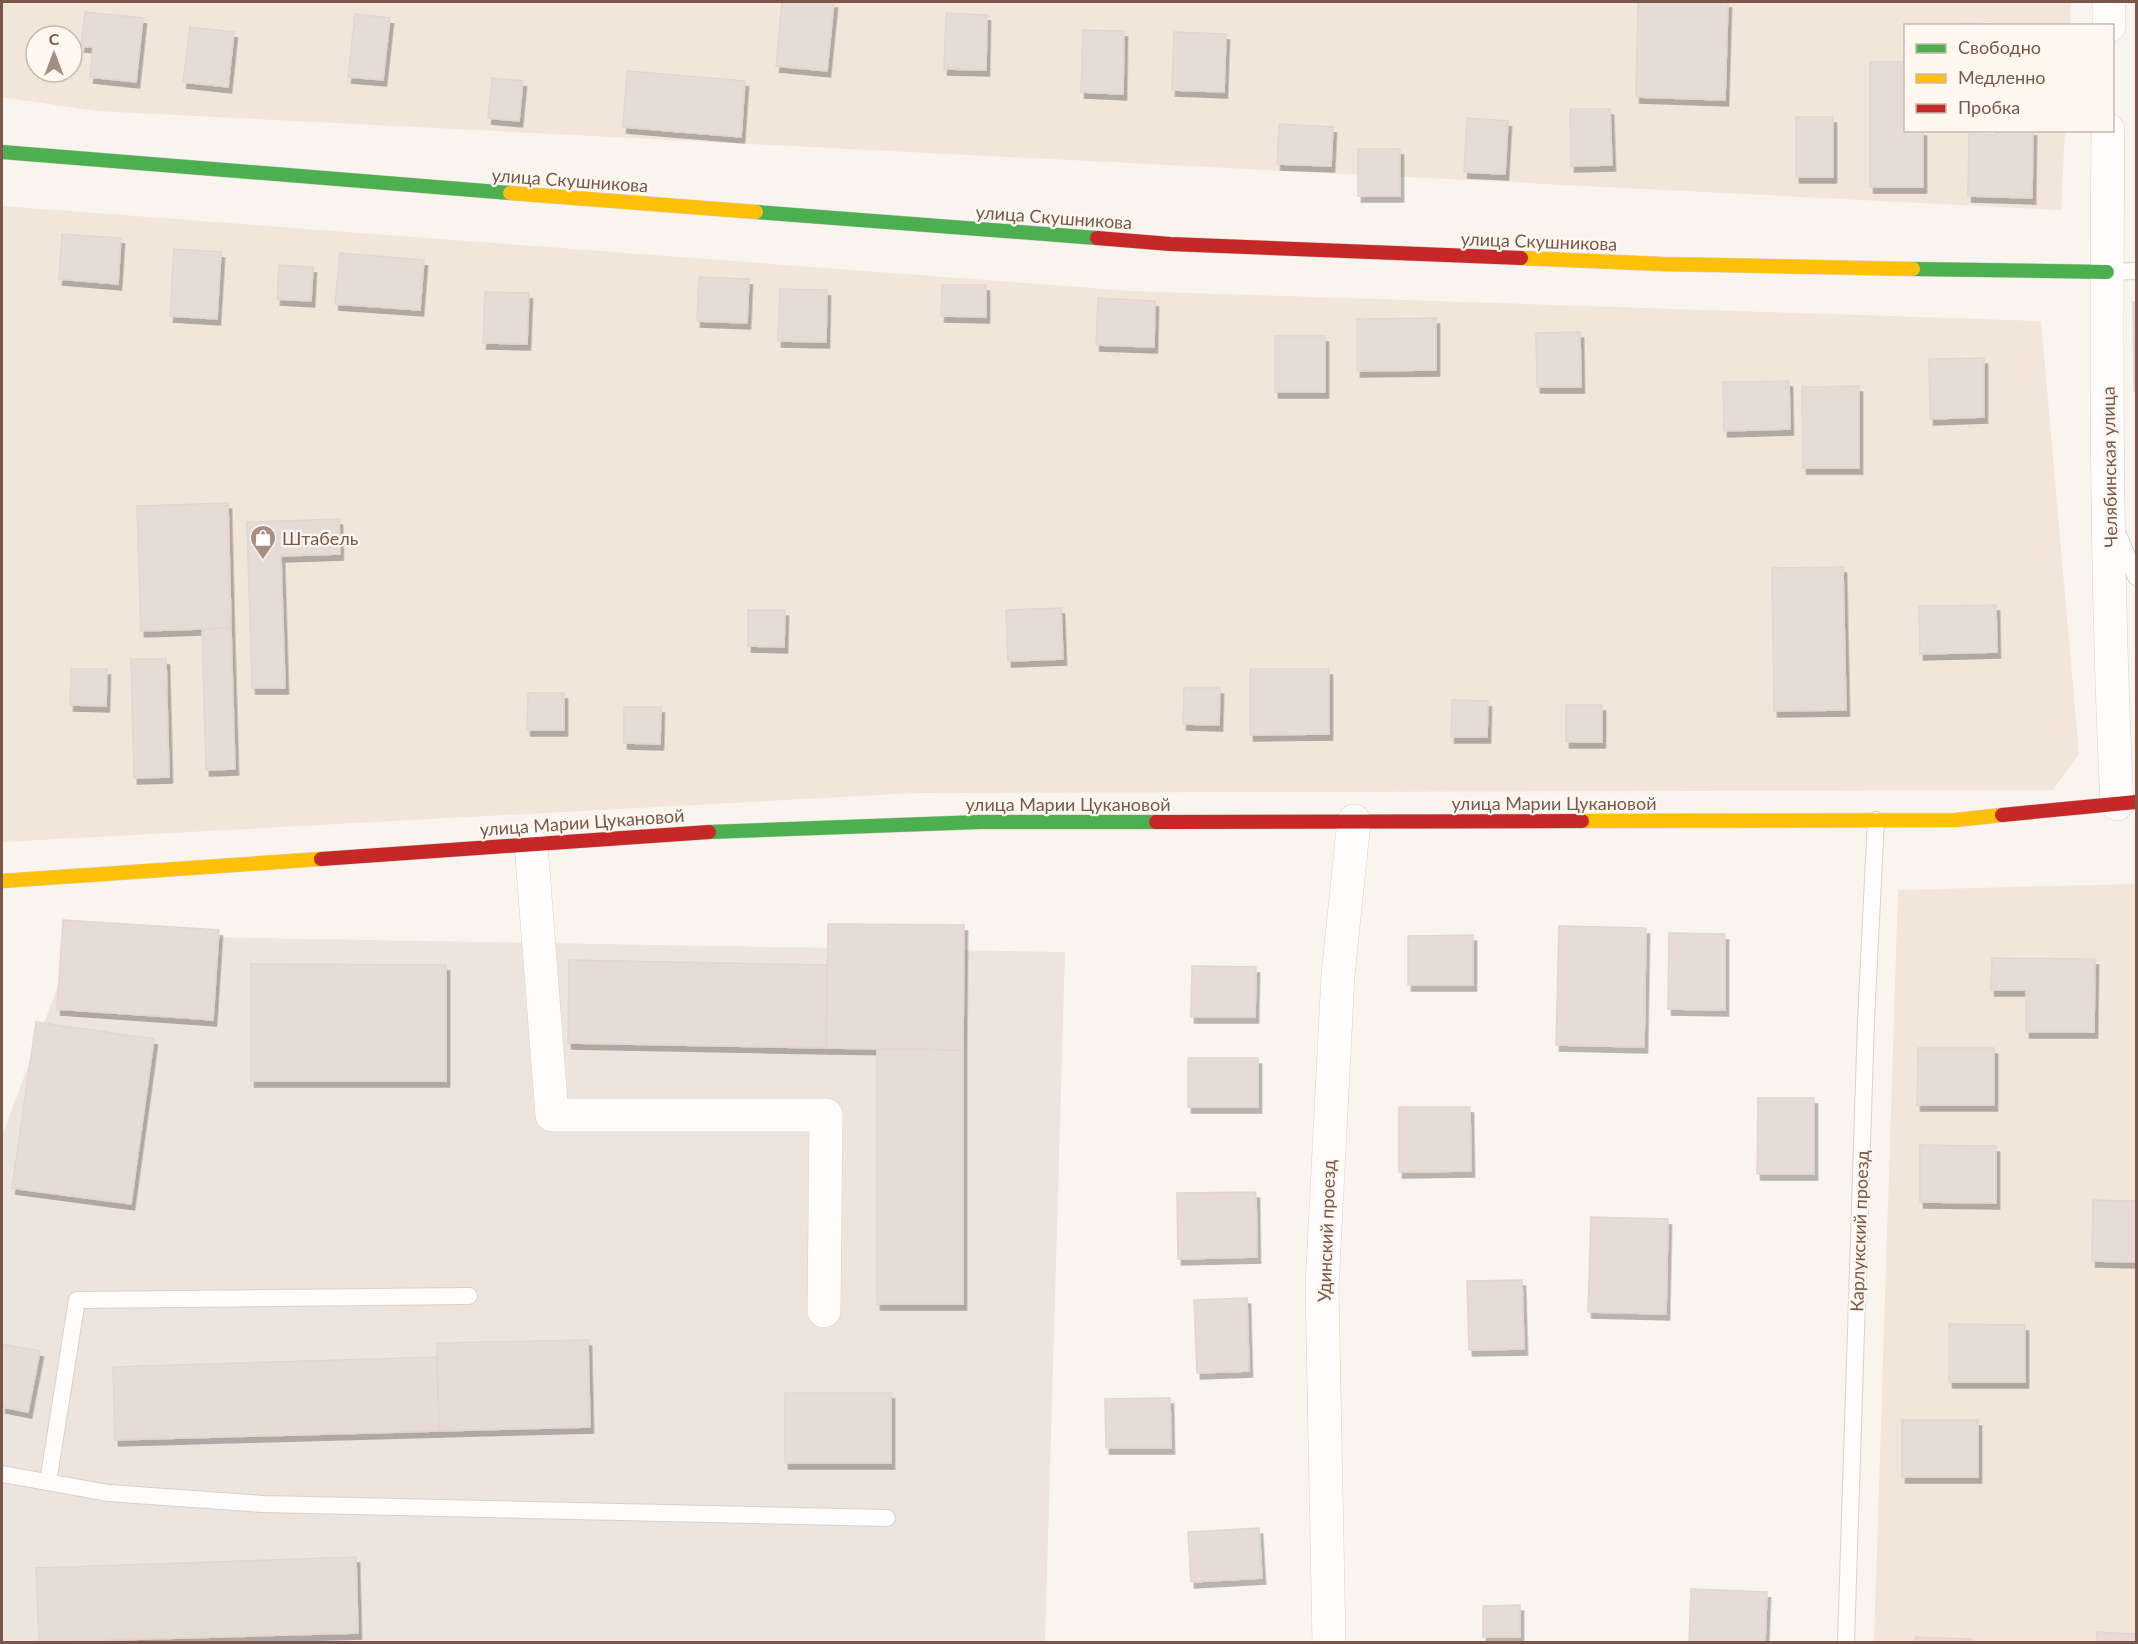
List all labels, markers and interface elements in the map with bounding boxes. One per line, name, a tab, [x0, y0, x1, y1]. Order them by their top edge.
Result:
north arrow	[24, 24, 84, 84]
legend	[1904, 24, 2114, 132]
text: С	[49, 29, 60, 48]
text: Свободно	[1958, 36, 2041, 58]
text: Медленно	[1958, 66, 2046, 88]
text: Пробка	[1958, 96, 2020, 118]
street label: улица Скушникова	[491, 164, 649, 196]
street label: улица Скушникова	[975, 201, 1133, 233]
street label: улица Скушникова	[1460, 227, 1618, 255]
street label: Челябинская улица	[2097, 386, 2121, 548]
shop icon: Штабель	[248, 523, 278, 561]
place label: Штабель	[282, 527, 359, 549]
street label: улица Марии Цукановой	[1451, 792, 1657, 814]
street label: улица Марии Цукановой	[965, 793, 1171, 815]
street label: улица Марии Цукановой	[479, 804, 685, 840]
street label: Карлукский проезд	[1845, 1150, 1873, 1312]
street label: Удинский проезд	[1313, 1159, 1339, 1303]

